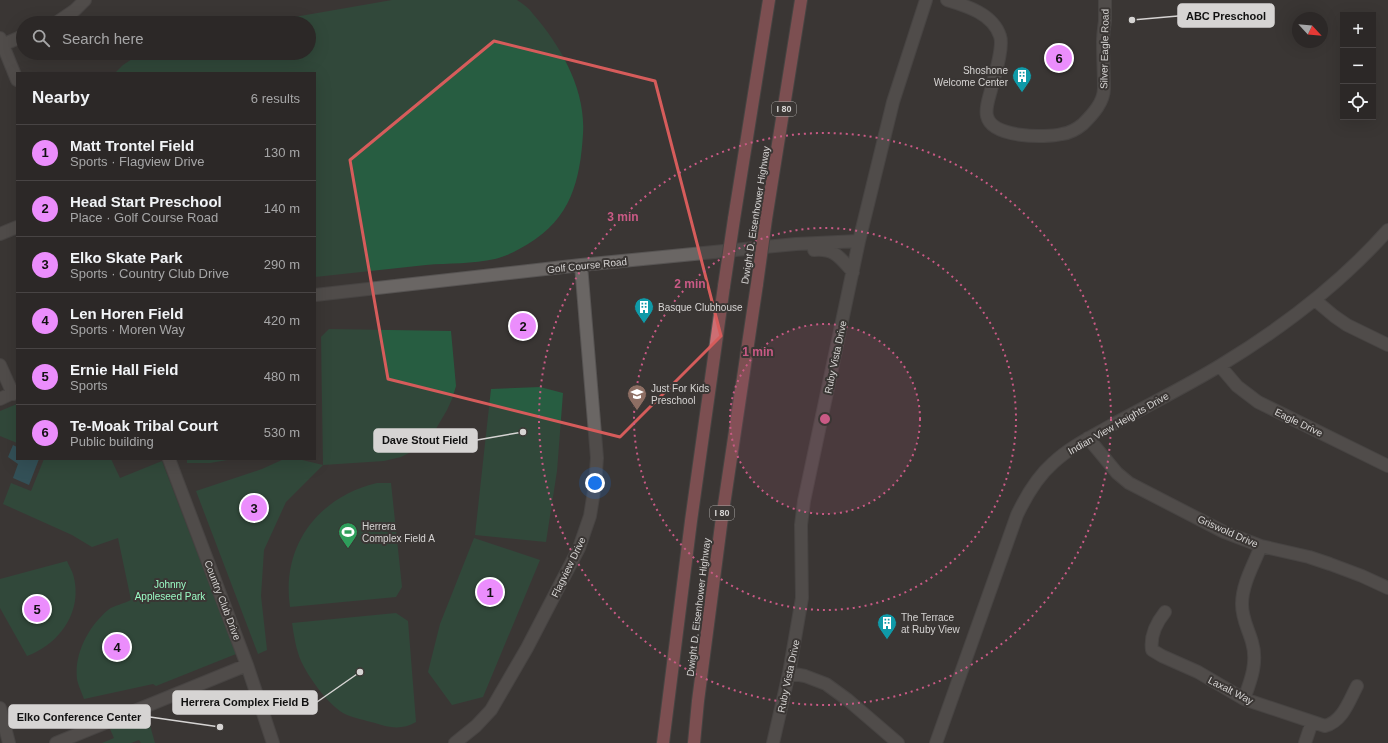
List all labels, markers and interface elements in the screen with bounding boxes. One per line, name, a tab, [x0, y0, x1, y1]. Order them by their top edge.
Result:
callout: ABC Preschool	[1178, 4, 1274, 27]
street label: Silver Eagle Road	[1098, 9, 1111, 89]
text: ABC Preschool	[1186, 10, 1266, 22]
north arrow	[1292, 12, 1328, 48]
map controls	[1340, 12, 1376, 120]
button: +	[1340, 12, 1376, 48]
search box	[16, 16, 316, 60]
icon: search	[30, 27, 52, 49]
text: Search here	[62, 30, 144, 47]
pin: 6	[1046, 43, 1072, 73]
button: −	[1340, 48, 1376, 84]
place label: Shoshone Welcome Center	[934, 65, 1009, 88]
building icon: Shoshone Welcome Center	[1011, 65, 1033, 93]
button: locate	[1340, 84, 1376, 120]
text: Nearby	[32, 88, 90, 107]
text: 6 results	[251, 91, 300, 106]
road number: I 80	[772, 102, 796, 116]
text: Matt Trontel Field	[70, 137, 194, 154]
text: 1	[41, 145, 49, 160]
text: 130 m	[264, 145, 300, 160]
street label: Dwight D. Eisenhower Highway	[739, 145, 772, 285]
text: Sports · Flagview Drive	[70, 154, 204, 169]
text: Head Start Preschool	[70, 193, 222, 210]
text: 2	[41, 201, 49, 216]
text: 140 m	[264, 201, 300, 216]
text: Place · Golf Course Road	[70, 210, 218, 225]
text: 3 min	[607, 210, 639, 224]
text: Elko Skate Park	[70, 249, 183, 266]
street label: Golf Course Road	[547, 256, 627, 275]
text: 3	[41, 257, 49, 272]
text: 290 m	[264, 257, 300, 272]
text: Sports · Country Club Drive	[70, 266, 229, 281]
text: 2 min	[674, 277, 706, 291]
building icon: Basque Clubhouse	[633, 296, 655, 324]
place label: Basque Clubhouse	[658, 302, 743, 313]
text: Len Horen Field	[70, 305, 183, 322]
pin: 2	[510, 311, 536, 341]
text: 4	[41, 313, 49, 328]
text: 420 m	[264, 313, 300, 328]
street label: Ruby Vista Drive	[822, 319, 849, 395]
text: Sports · Moren Way	[70, 322, 185, 337]
text: 1 min	[742, 345, 774, 359]
text: Ernie Hall Field	[70, 361, 178, 378]
text: 5	[41, 369, 49, 384]
text: 480 m	[264, 369, 300, 384]
text: Sports	[70, 378, 108, 393]
school or university icon: Just For Kids Preschool	[626, 383, 648, 411]
place label: Just For Kids Preschool	[651, 383, 709, 406]
street label: Indian View Heights Drive	[1066, 390, 1171, 457]
street label: Eagle Drive	[1273, 406, 1325, 439]
centre of rings	[818, 412, 832, 426]
text: Te-Moak Tribal Court	[70, 417, 218, 434]
text: 6	[41, 425, 49, 440]
text: 530 m	[264, 425, 300, 440]
callout: Dave Stout Field	[374, 429, 477, 452]
text: Public building	[70, 434, 154, 449]
text: Dave Stout Field	[382, 434, 468, 446]
your location	[585, 473, 605, 493]
pin: 3	[241, 493, 267, 523]
road number: I 80	[710, 506, 734, 520]
street label: Griswold Drive	[1196, 513, 1260, 550]
sports icon: Herrera Complex Field A	[337, 521, 359, 549]
place label: Herrera Complex Field A	[362, 521, 435, 544]
street label: Flagview Drive	[549, 535, 588, 599]
street label: Dwight D. Eisenhower Highway	[685, 537, 712, 677]
street label: Country Club Drive	[202, 559, 243, 642]
pin: 1	[477, 577, 503, 607]
park label: Johnny Appleseed Park	[135, 579, 206, 602]
pin: 5	[24, 594, 50, 624]
building icon: The Terrace at Ruby View	[876, 612, 898, 640]
place label: The Terrace at Ruby View	[901, 612, 961, 635]
pin: 4	[104, 632, 130, 662]
street label: Ruby Vista Drive	[775, 638, 802, 714]
street label: Laxalt Way	[1206, 674, 1255, 706]
callout: Herrera Complex Field B	[173, 691, 317, 714]
text: Herrera Complex Field B	[181, 696, 309, 708]
callout: Elko Conference Center	[9, 705, 150, 728]
text: Elko Conference Center	[17, 711, 142, 723]

